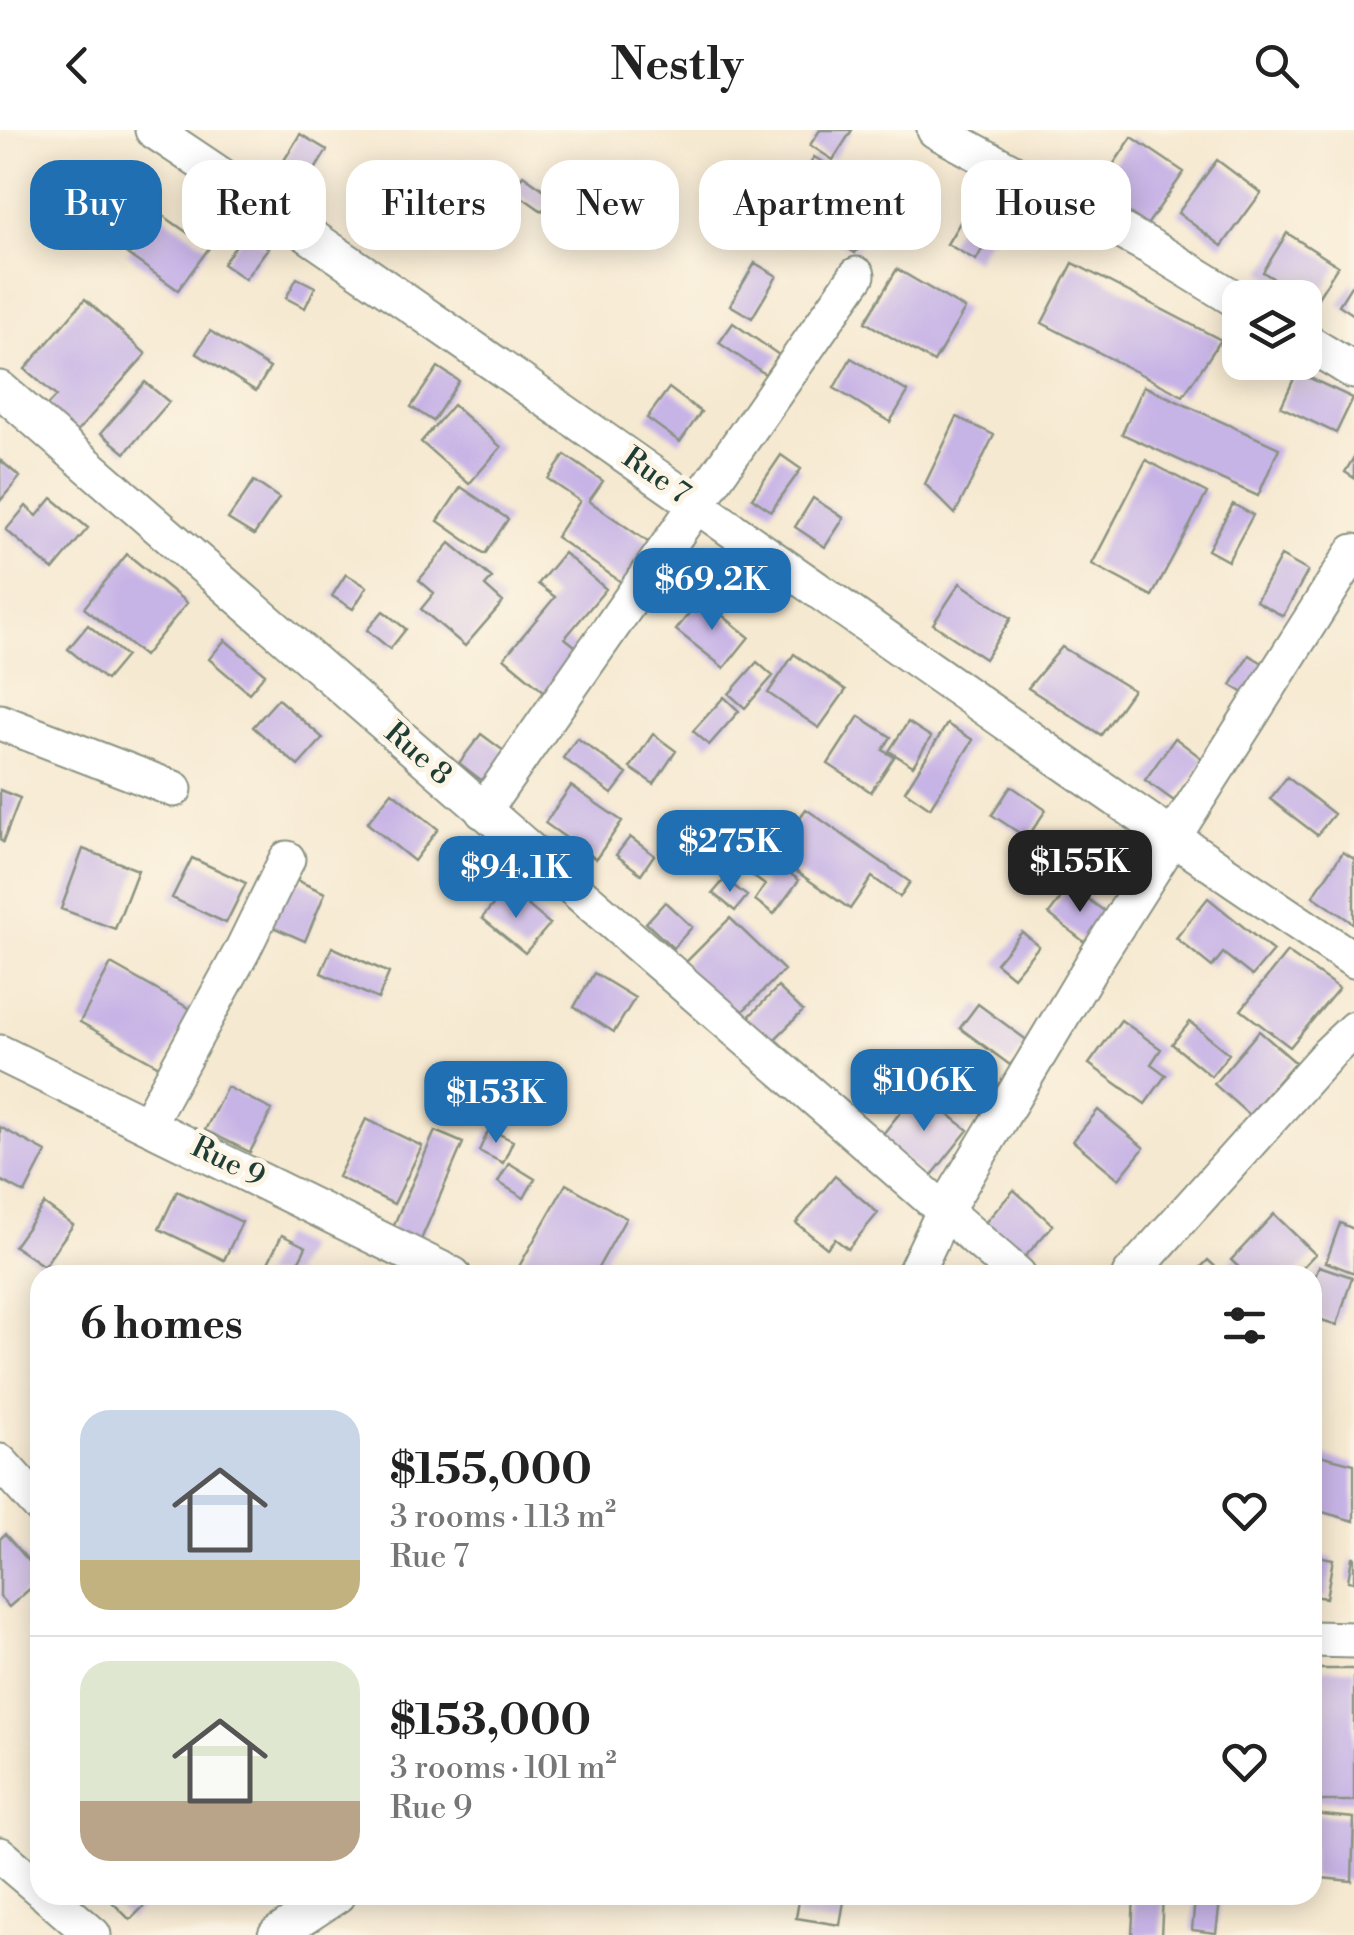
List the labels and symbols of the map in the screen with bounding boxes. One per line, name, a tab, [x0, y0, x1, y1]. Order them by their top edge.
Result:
street label: Rue 7	[615, 439, 697, 513]
pin: $69.2K	[631, 548, 793, 633]
street label: Rue 8	[376, 714, 460, 794]
pin: $275K	[660, 810, 800, 895]
pin: $155K	[1010, 830, 1150, 915]
pin: $94.1K	[435, 836, 597, 921]
pin: $106K	[854, 1049, 994, 1134]
pin: $153K	[426, 1061, 566, 1146]
street label: Rue 9	[185, 1128, 271, 1196]

